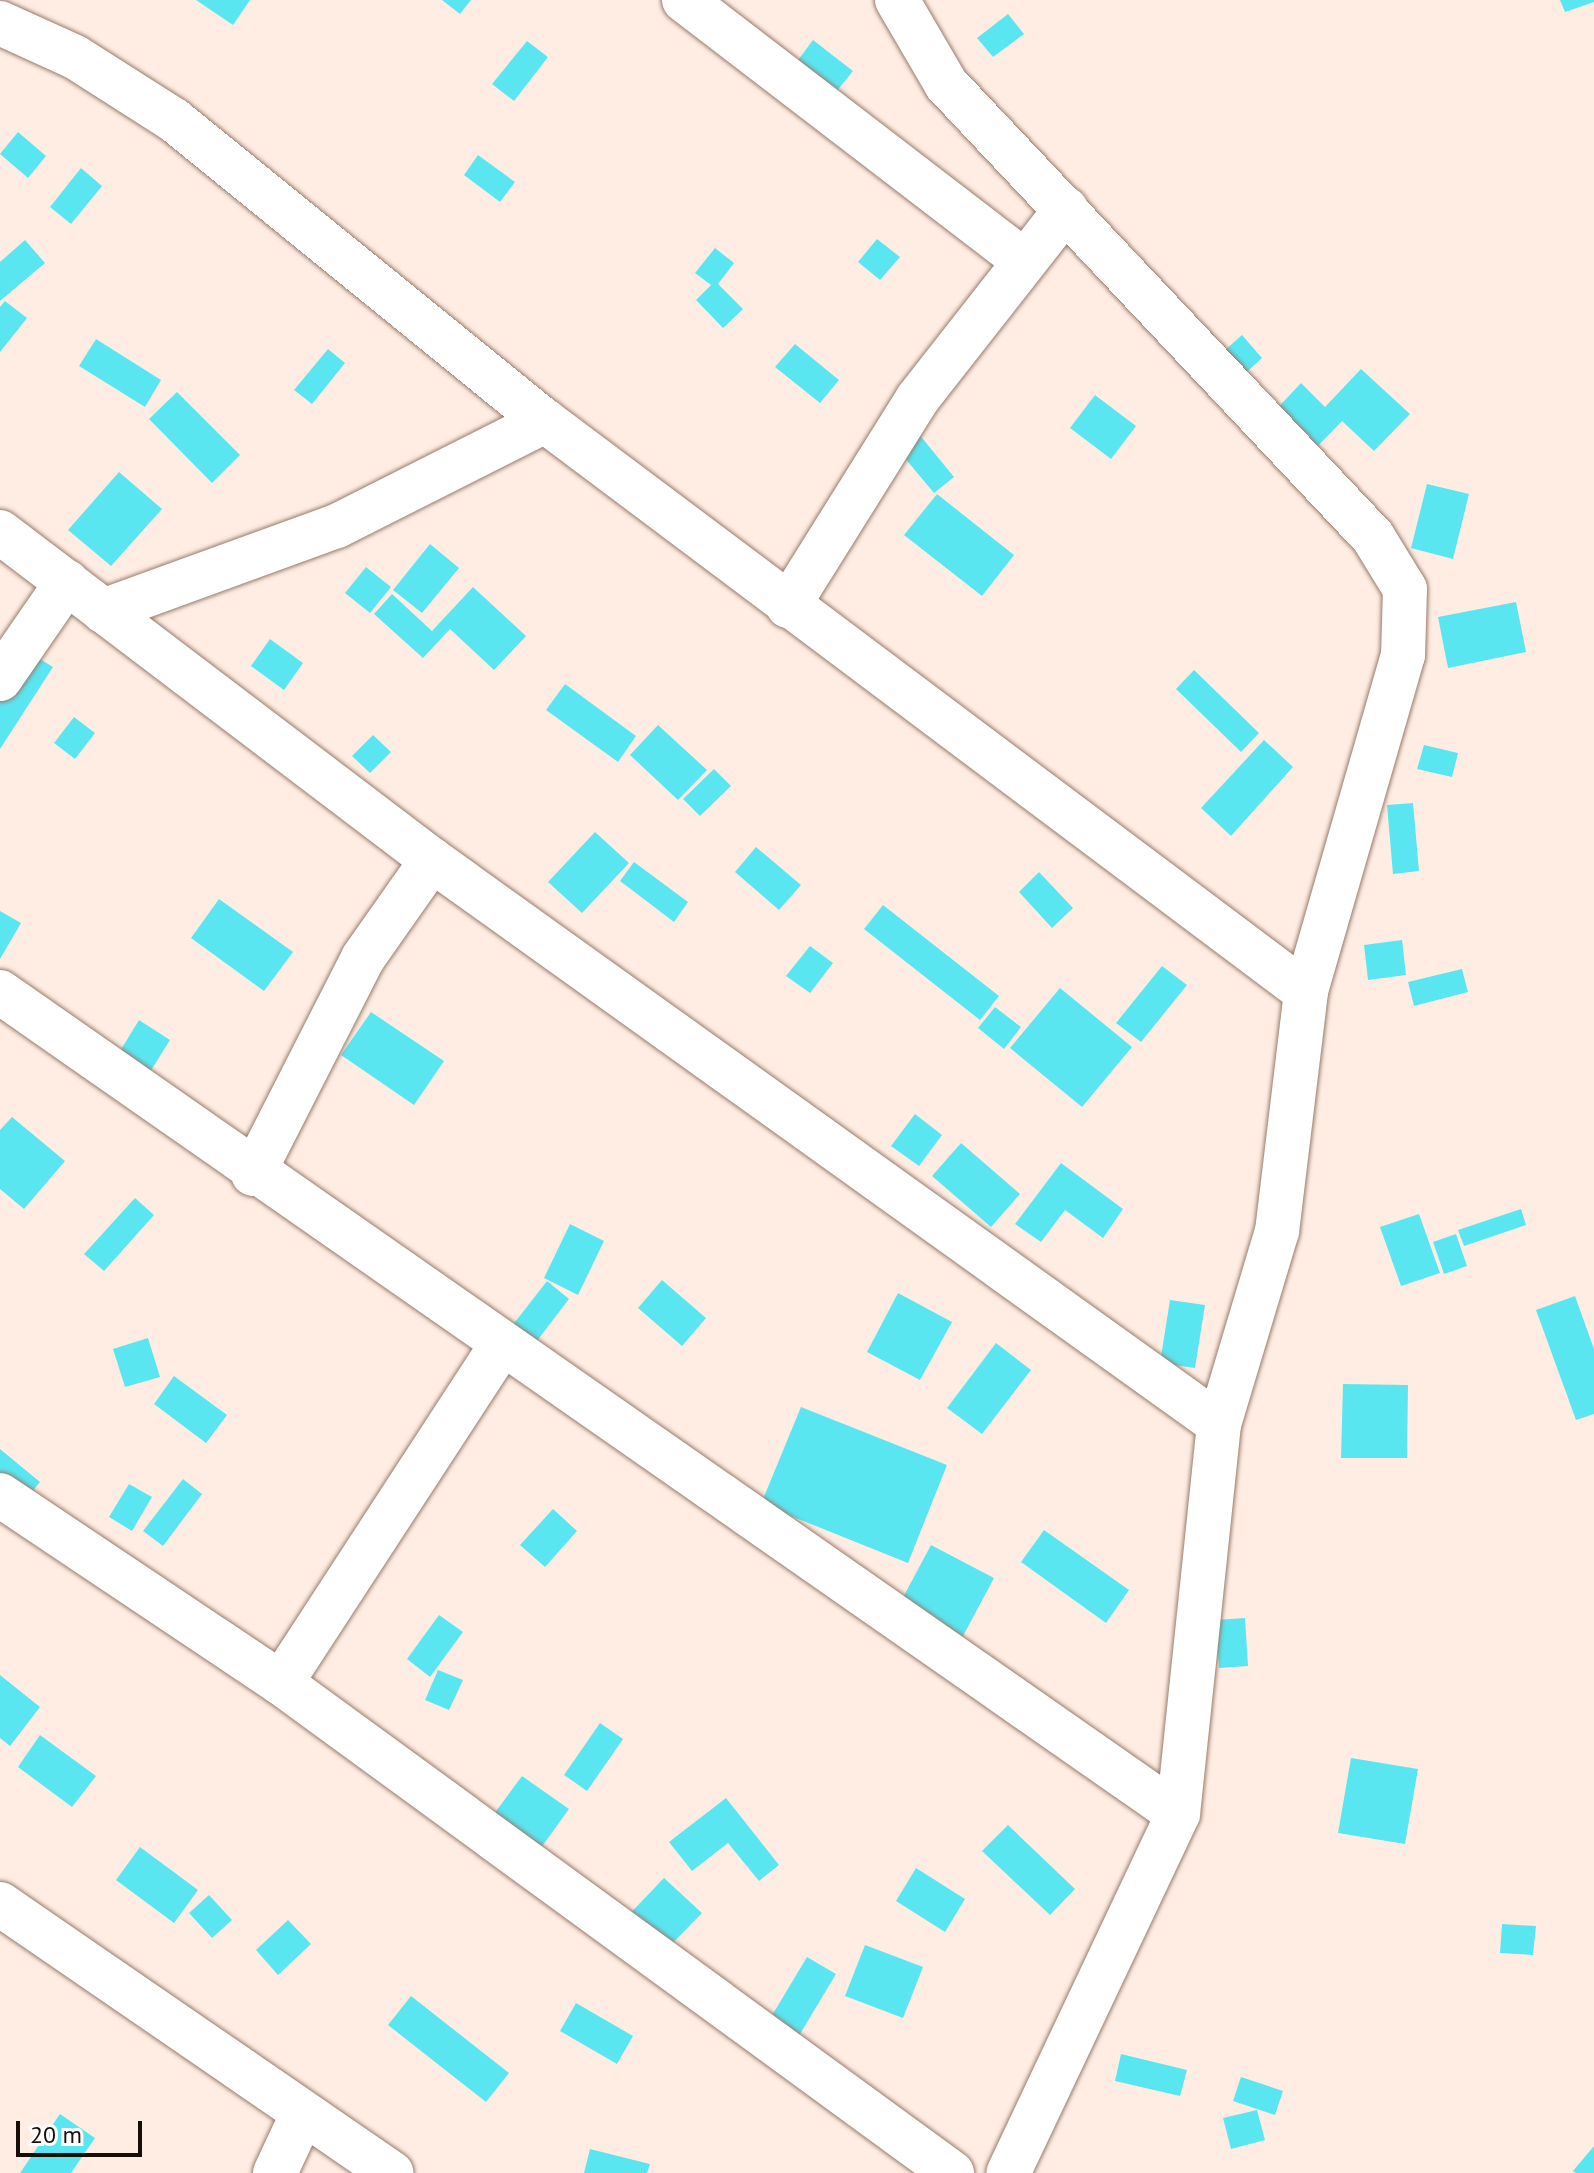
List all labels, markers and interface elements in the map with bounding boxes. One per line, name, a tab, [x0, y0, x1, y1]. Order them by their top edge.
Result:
scale bar	[20, 2105, 146, 2155]
text: 20 m	[30, 2119, 82, 2150]

